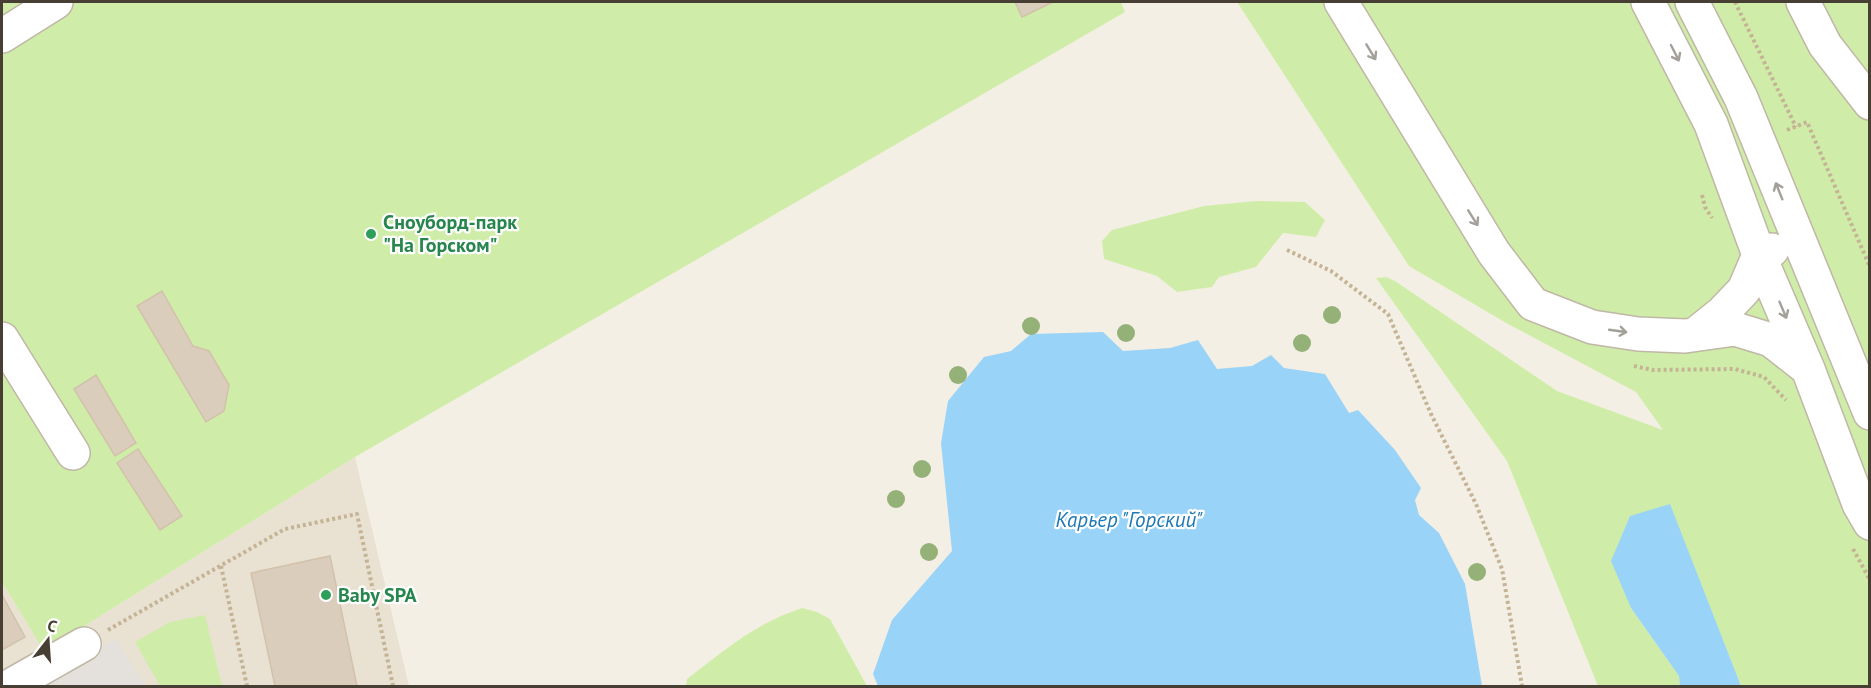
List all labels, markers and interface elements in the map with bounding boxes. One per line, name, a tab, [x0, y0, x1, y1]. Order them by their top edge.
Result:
one-way arrow	[1366, 43, 1378, 60]
one-way arrow	[1670, 44, 1681, 62]
one-way arrow	[1773, 182, 1784, 200]
place label: Сноуборд-парк "На Горском"	[383, 209, 517, 258]
one-way arrow	[1467, 209, 1479, 226]
marker: Сноуборд-парк "На Горском"	[364, 227, 378, 241]
one-way arrow	[1777, 301, 1789, 319]
one-way arrow	[1608, 326, 1628, 337]
water label: Карьер "Горский"	[1055, 506, 1203, 533]
place label: Baby SPA	[338, 582, 418, 608]
marker: Baby SPA	[319, 588, 333, 602]
north arrow	[18, 610, 78, 670]
text: С	[45, 615, 60, 637]

